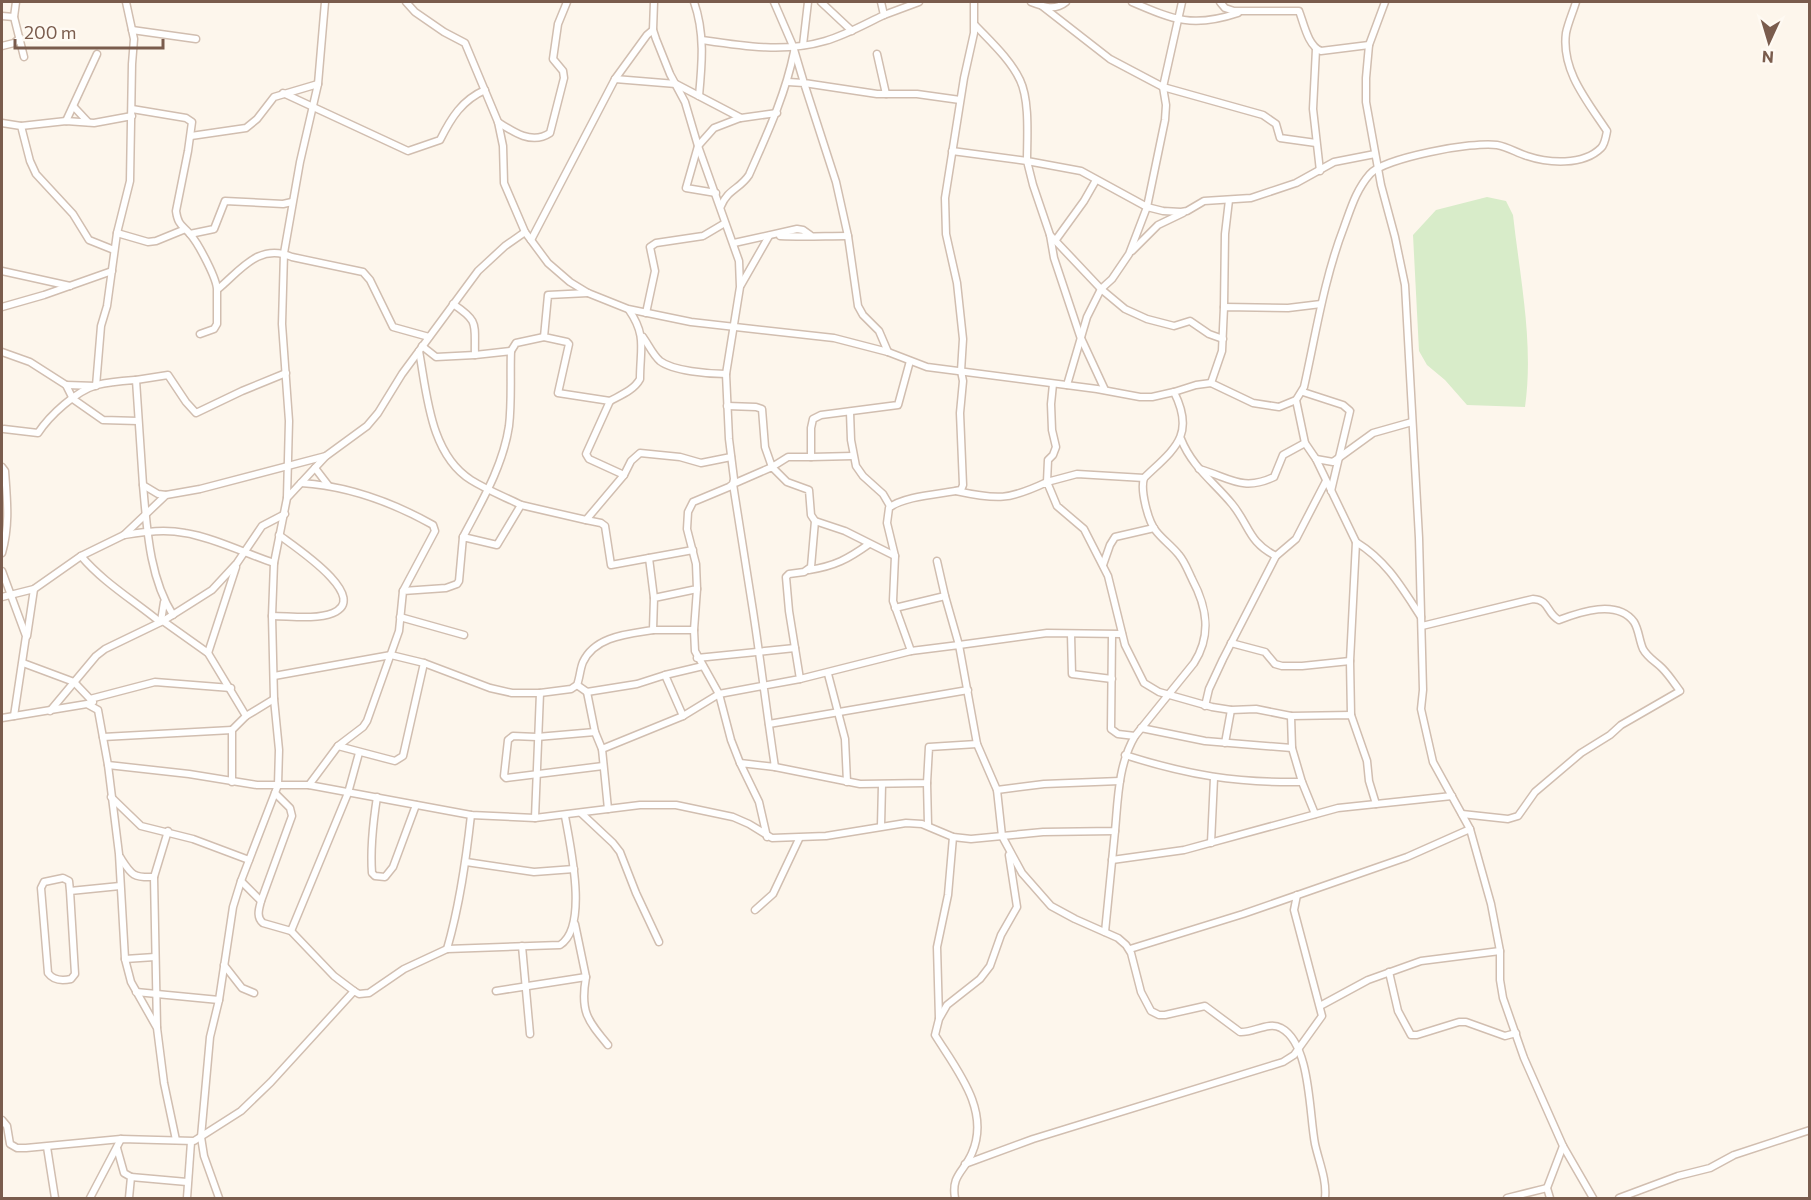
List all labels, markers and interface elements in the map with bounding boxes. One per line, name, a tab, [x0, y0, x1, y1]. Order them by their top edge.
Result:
scale bar	[15, 12, 164, 50]
north arrow	[1739, 12, 1799, 72]
text: 200 m	[24, 21, 77, 43]
text: N	[1761, 48, 1775, 67]

